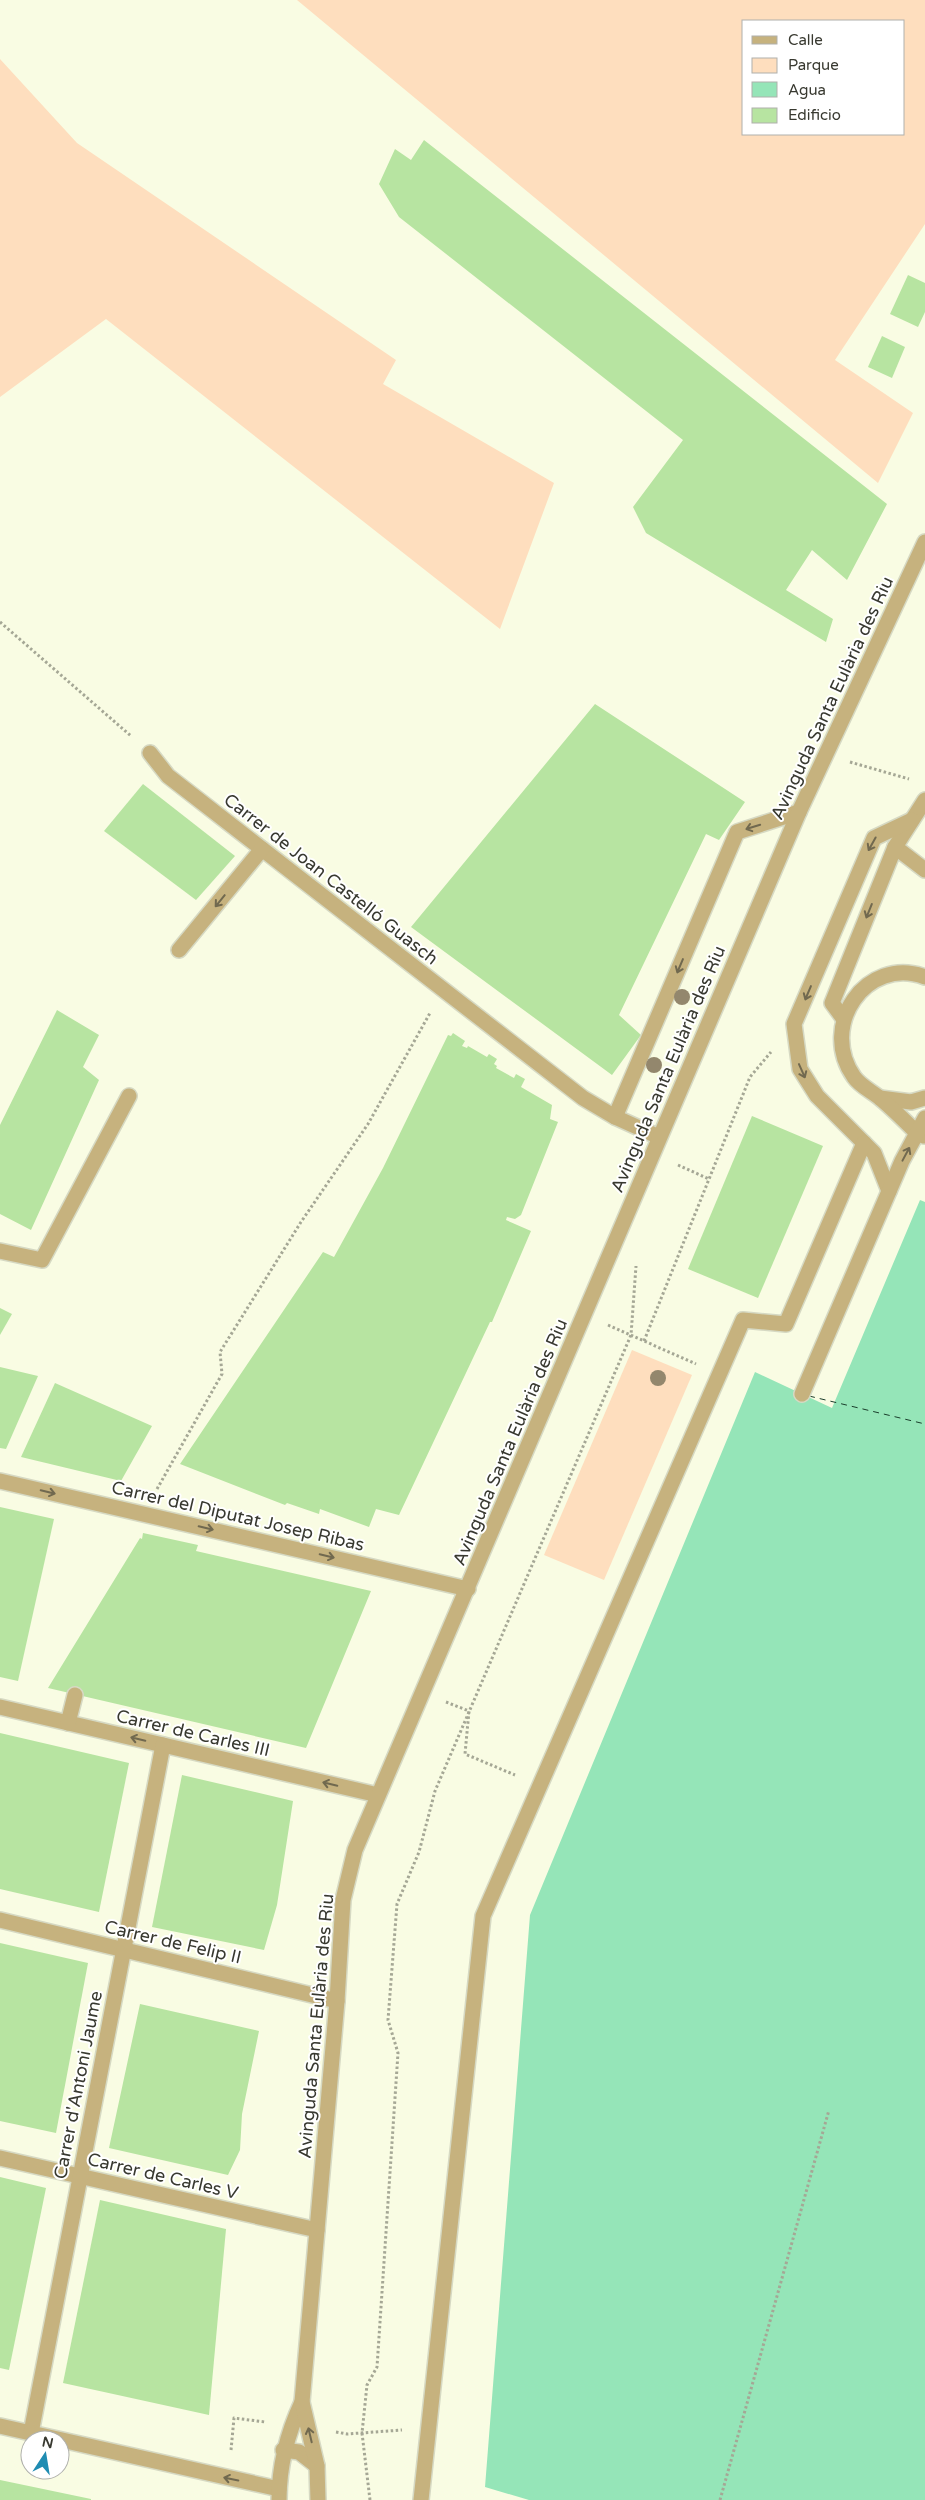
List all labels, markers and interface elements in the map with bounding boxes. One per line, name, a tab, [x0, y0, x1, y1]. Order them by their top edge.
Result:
legend	[742, 20, 905, 135]
text: Calle	[788, 31, 823, 49]
text: Parque	[788, 56, 839, 74]
text: Agua	[788, 81, 826, 99]
text: Edificio	[788, 106, 841, 124]
street label: Avinguda Santa Eulària des Riu	[766, 573, 898, 823]
street label: Carrer de Joan Castelló Guasch	[219, 788, 443, 970]
one-way arrow	[745, 823, 761, 832]
one-way arrow	[867, 836, 877, 851]
one-way arrow	[214, 894, 225, 907]
one-way arrow	[864, 903, 873, 918]
street label: Avinguda Santa Eulària des Riu	[606, 942, 730, 1196]
one-way arrow	[674, 958, 684, 973]
one-way arrow	[802, 985, 812, 1000]
one-way arrow	[798, 1064, 808, 1079]
one-way arrow	[902, 1147, 911, 1162]
street label: Avinguda Santa Eulària des Riu	[448, 1315, 572, 1569]
street label: Carrer del Diputat Josep Ribas	[109, 1476, 367, 1556]
one-way arrow	[39, 1488, 55, 1497]
one-way arrow	[197, 1524, 213, 1533]
one-way arrow	[318, 1552, 334, 1561]
street label: Carrer de Carles III	[114, 1705, 272, 1761]
one-way arrow	[130, 1734, 146, 1743]
one-way arrow	[323, 1779, 339, 1788]
street label: Avinguda Santa Eulària des Riu	[293, 1893, 339, 2159]
street label: Carrer de Felip II	[102, 1916, 244, 1968]
street label: Carrer d'Antoni Jaume	[49, 1989, 107, 2181]
street label: Carrer de Carles V	[85, 2148, 241, 2204]
one-way arrow	[305, 2427, 314, 2443]
north arrow	[20, 2430, 70, 2480]
text: N	[40, 2433, 55, 2452]
one-way arrow	[224, 2474, 240, 2483]

